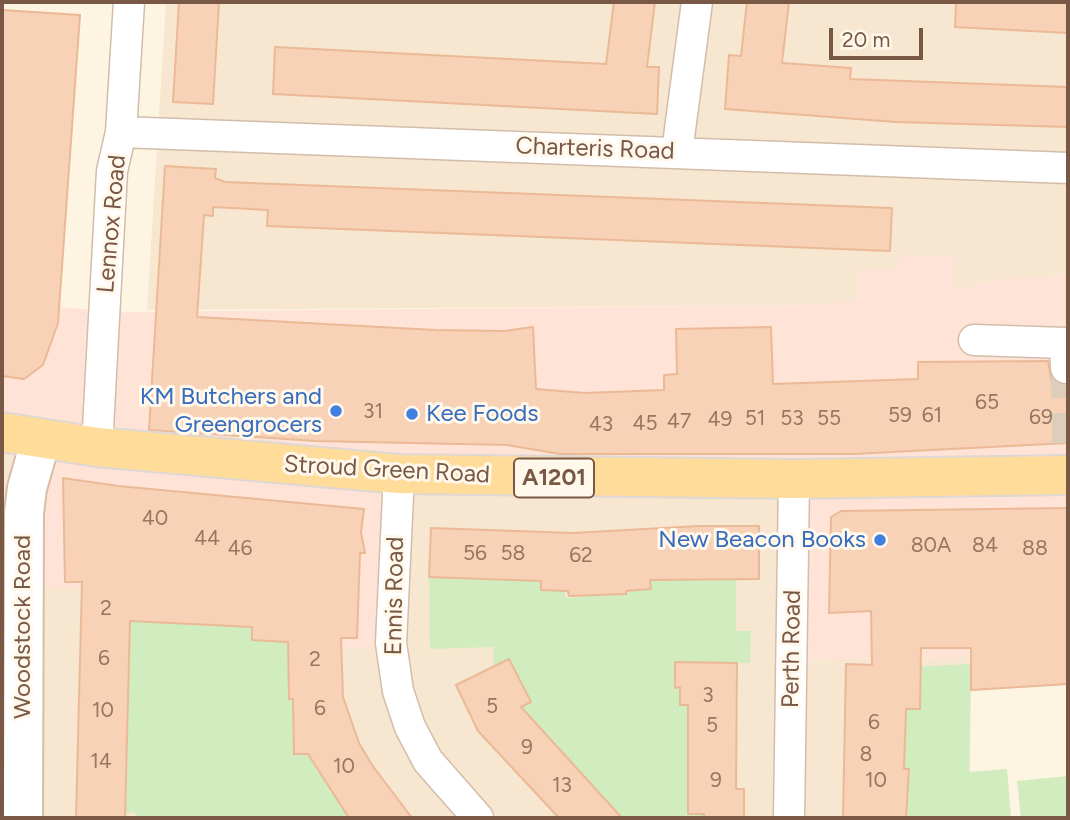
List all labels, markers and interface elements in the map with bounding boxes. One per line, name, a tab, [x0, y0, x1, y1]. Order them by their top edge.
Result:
scale bar	[832, 14, 926, 58]
text: 20 m	[842, 27, 890, 52]
street label: Charteris Road	[515, 132, 675, 166]
street label: Lennox Road	[92, 154, 132, 294]
place label: KM Butchers and Greengrocers	[140, 383, 322, 439]
house number: 65	[975, 390, 999, 416]
house number: 31	[363, 399, 383, 425]
place label: Kee Foods	[426, 400, 539, 428]
marker: KM Butchers and Greengrocers	[328, 403, 344, 419]
house number: 59	[888, 403, 912, 429]
house number: 61	[922, 403, 942, 429]
house number: 69	[1029, 405, 1053, 431]
marker: Kee Foods	[404, 406, 420, 422]
house number: 51	[745, 406, 765, 432]
house number: 53	[780, 406, 804, 432]
house number: 55	[817, 406, 841, 432]
house number: 49	[708, 407, 732, 433]
house number: 47	[667, 409, 691, 435]
house number: 45	[632, 411, 658, 437]
house number: 43	[589, 412, 613, 438]
street label: Stroud Green Road	[283, 450, 491, 490]
road number: A1201	[514, 458, 594, 498]
house number: 40	[142, 506, 168, 532]
house number: 44	[194, 526, 220, 552]
place label: New Beacon Books	[658, 526, 866, 554]
marker: New Beacon Books	[872, 532, 888, 548]
house number: 80A	[911, 533, 951, 559]
house number: 84	[972, 533, 998, 559]
street label: Woodstock Road	[9, 535, 37, 719]
house number: 46	[228, 536, 252, 562]
street label: Ennis Road	[380, 536, 410, 656]
house number: 88	[1022, 536, 1048, 562]
house number: 56	[463, 541, 487, 567]
house number: 58	[501, 541, 525, 567]
house number: 62	[569, 543, 593, 569]
street label: Perth Road	[777, 590, 807, 708]
house number: 2	[100, 596, 112, 622]
house number: 6	[98, 646, 110, 672]
house number: 2	[309, 647, 321, 673]
house number: 3	[702, 683, 714, 709]
house number: 5	[486, 694, 498, 720]
house number: 6	[314, 696, 326, 722]
house number: 10	[92, 698, 114, 724]
house number: 6	[868, 710, 880, 736]
house number: 5	[706, 713, 718, 739]
house number: 9	[521, 735, 533, 761]
house number: 8	[860, 742, 872, 768]
house number: 14	[90, 749, 112, 775]
house number: 10	[333, 754, 355, 780]
house number: 9	[710, 768, 722, 794]
house number: 10	[865, 768, 887, 794]
house number: 13	[552, 773, 572, 799]

